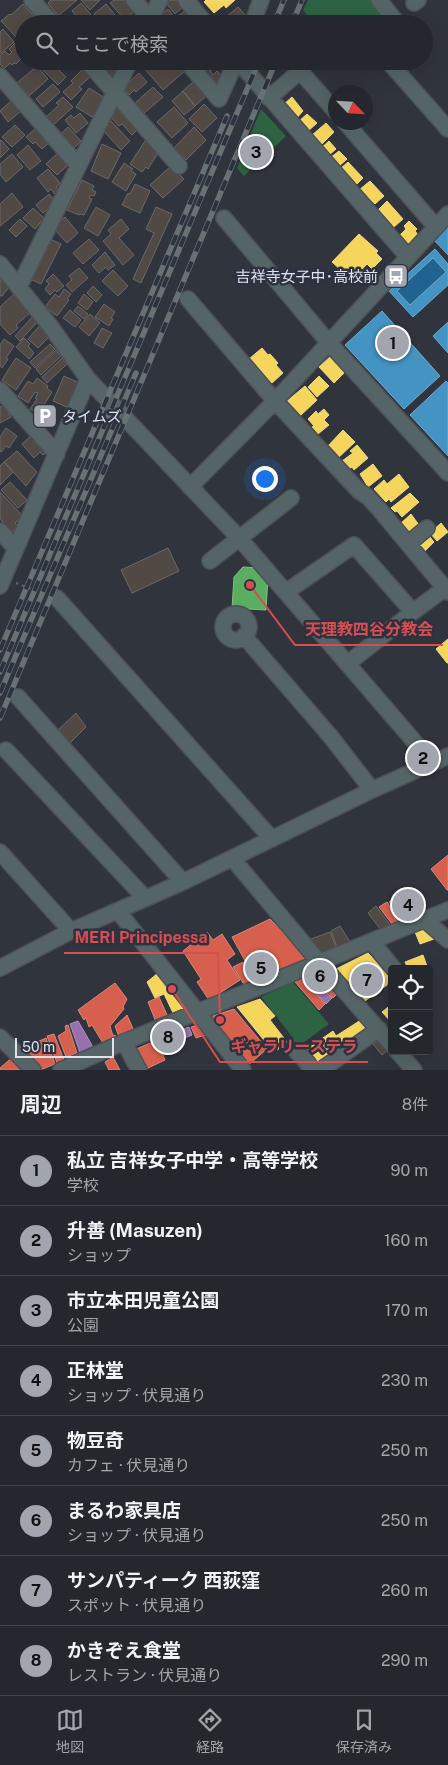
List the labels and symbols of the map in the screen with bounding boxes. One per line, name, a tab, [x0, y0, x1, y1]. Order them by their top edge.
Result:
north arrow	[328, 85, 373, 130]
pin: 3	[240, 133, 272, 171]
bus stop icon: 吉祥寺女子中･高校前	[383, 263, 409, 289]
place label: 吉祥寺女子中･高校前	[235, 268, 378, 285]
pin: 1	[377, 324, 409, 362]
parking icon: タイムズ	[32, 403, 58, 429]
place label: タイムズ	[62, 408, 122, 425]
your location	[252, 466, 278, 492]
callout: 天理教四谷分教会	[295, 614, 443, 645]
text: 天理教四谷分教会	[305, 620, 433, 639]
pin: 2	[407, 739, 439, 777]
pin: 4	[392, 886, 424, 924]
callout: MERI Principessa	[64, 922, 218, 953]
text: MERI Principessa	[74, 928, 208, 947]
pin: 5	[245, 949, 277, 987]
pin: 6	[304, 957, 336, 995]
pin: 7	[351, 961, 383, 999]
pin: 8	[152, 1018, 184, 1056]
callout: ギャラリーステラ	[220, 1031, 368, 1062]
scale bar	[15, 1035, 114, 1058]
text: ギャラリーステラ	[230, 1037, 358, 1056]

